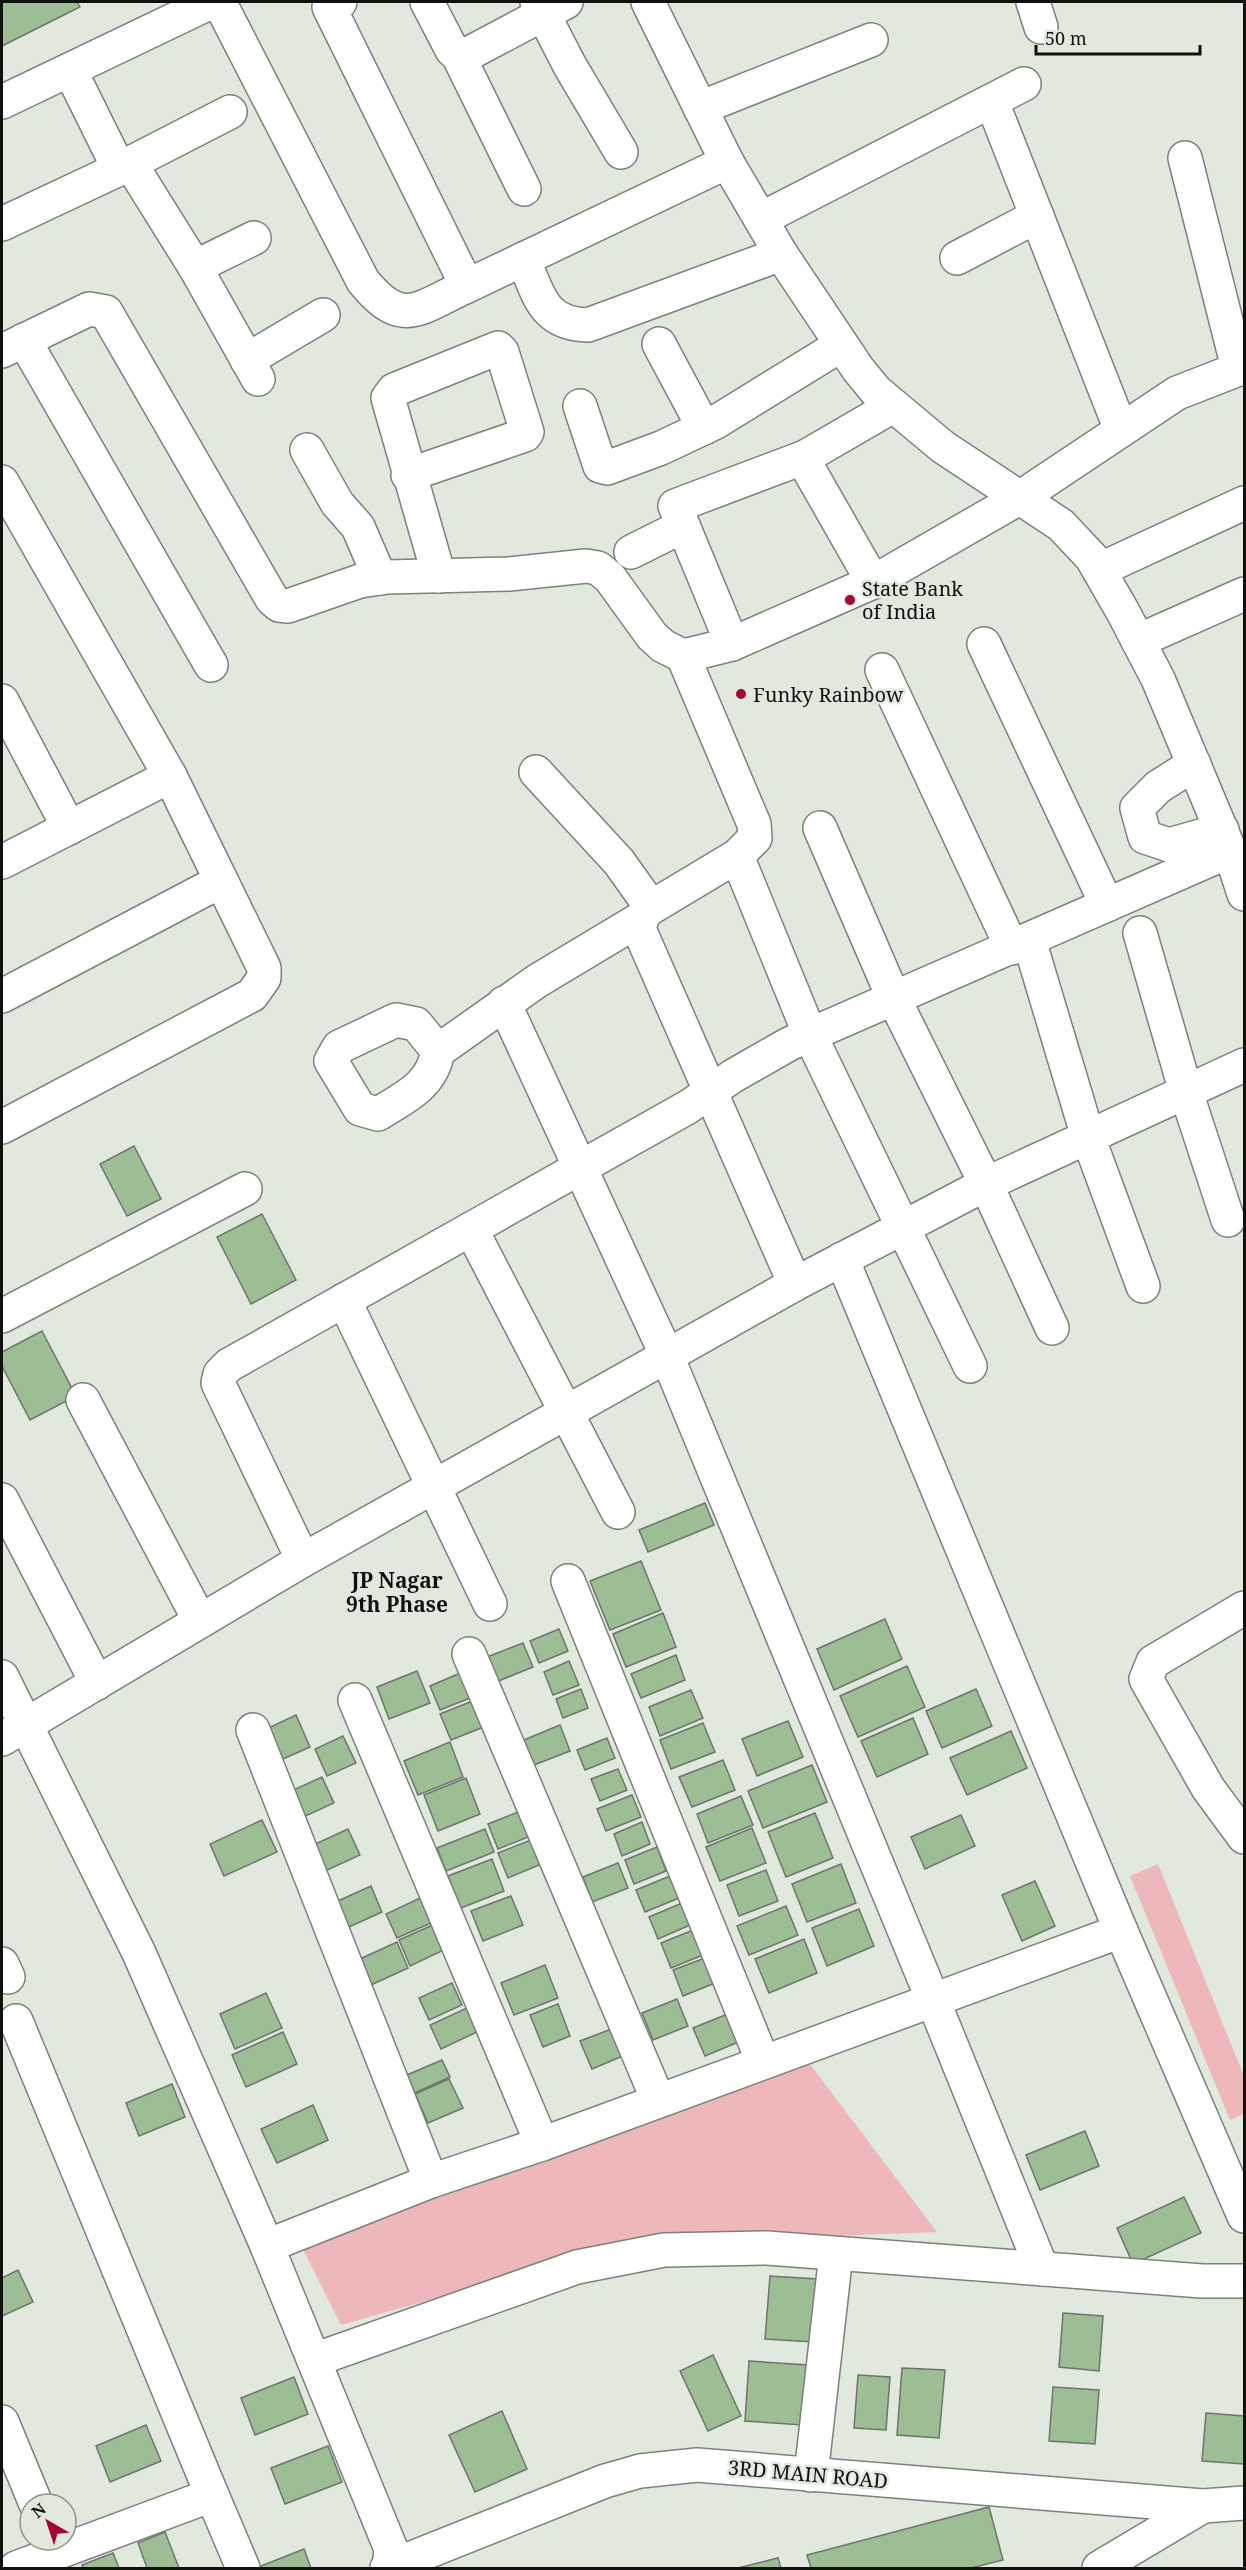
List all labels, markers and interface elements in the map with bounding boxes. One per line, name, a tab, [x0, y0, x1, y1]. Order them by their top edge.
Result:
scale bar	[1036, 18, 1200, 56]
text: 50 m	[1045, 26, 1087, 50]
place label: State Bank of India	[862, 575, 963, 625]
marker: State Bank of India	[843, 593, 857, 607]
place label: Funky Rainbow	[753, 681, 904, 708]
marker: Funky Rainbow	[734, 687, 748, 701]
district label: JP Nagar 9th Phase	[346, 1566, 448, 1618]
street label: 3RD MAIN ROAD	[727, 2454, 889, 2494]
north arrow	[18, 2492, 78, 2552]
text: N	[27, 2498, 51, 2523]

